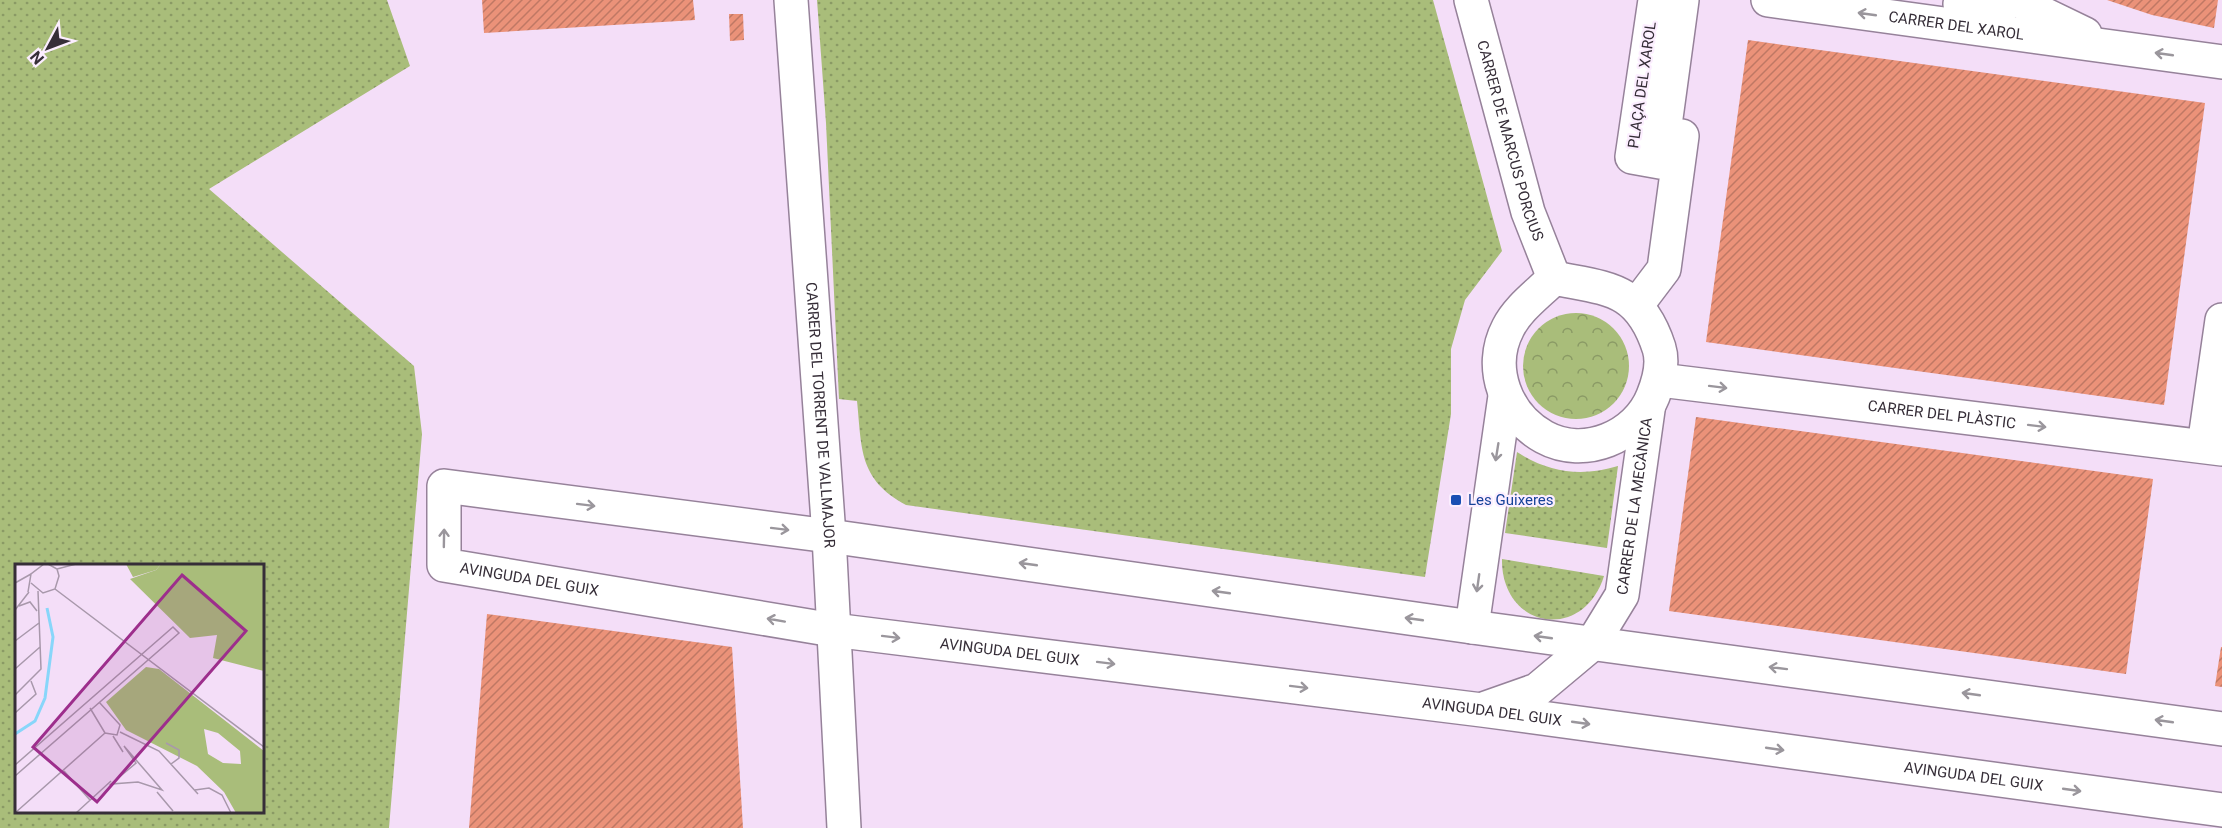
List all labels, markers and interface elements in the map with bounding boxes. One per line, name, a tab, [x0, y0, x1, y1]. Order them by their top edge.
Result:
one-way arrow	[1857, 8, 1877, 19]
street label: CARRER DEL XAROL	[1887, 8, 2025, 44]
north arrow	[18, 18, 78, 78]
street label: PLAÇA DEL XAROL	[1624, 21, 1660, 149]
street label: CARRER DE MARCUS PORCIUS	[1473, 38, 1548, 244]
text: N	[26, 47, 48, 68]
one-way arrow	[2155, 48, 2174, 59]
street label: CARRER DEL TORRENT DE VALLMAJOR	[802, 281, 839, 548]
one-way arrow	[1708, 382, 1727, 393]
street label: CARRER DEL PLÀSTIC	[1867, 397, 2017, 433]
street label: CARRER DE LA MECÀNICA	[1613, 416, 1656, 596]
one-way arrow	[2026, 421, 2046, 432]
one-way arrow	[1491, 442, 1502, 462]
place label: Les Guixeres	[1468, 491, 1554, 509]
marker: Les Guixeres	[1449, 493, 1463, 507]
one-way arrow	[576, 499, 596, 510]
one-way arrow	[769, 524, 789, 535]
one-way arrow	[439, 529, 450, 549]
street label: AVINGUDA DEL GUIX	[459, 559, 601, 600]
one-way arrow	[1019, 559, 1038, 570]
inset map	[15, 564, 264, 813]
one-way arrow	[1472, 573, 1483, 592]
one-way arrow	[1212, 586, 1232, 597]
one-way arrow	[766, 614, 786, 625]
one-way arrow	[1405, 614, 1425, 625]
one-way arrow	[881, 631, 901, 642]
one-way arrow	[1533, 631, 1553, 642]
street label: AVINGUDA DEL GUIX	[939, 634, 1081, 669]
one-way arrow	[1095, 658, 1115, 669]
one-way arrow	[1768, 662, 1788, 673]
one-way arrow	[1289, 682, 1309, 693]
one-way arrow	[1961, 689, 1981, 700]
street label: AVINGUDA DEL GUIX	[1421, 694, 1563, 730]
one-way arrow	[2155, 715, 2174, 726]
one-way arrow	[1571, 718, 1591, 729]
one-way arrow	[1764, 744, 1784, 755]
street label: AVINGUDA DEL GUIX	[1903, 758, 2045, 795]
one-way arrow	[2062, 784, 2081, 795]

